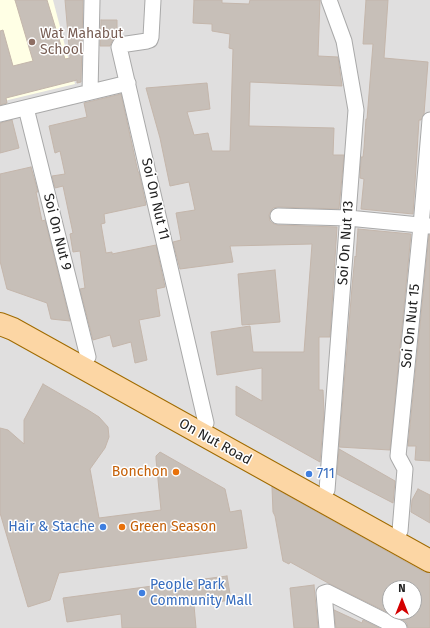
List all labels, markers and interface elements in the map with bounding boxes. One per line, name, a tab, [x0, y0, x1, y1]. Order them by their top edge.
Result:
place label: Wat Mahabut School	[40, 26, 123, 58]
marker: Wat Mahabut School	[27, 37, 37, 47]
street label: Soi On Nut 11	[137, 156, 173, 242]
street label: Soi On Nut 9	[39, 192, 75, 272]
street label: Soi On Nut 13	[335, 200, 357, 286]
street label: Soi On Nut 15	[398, 283, 424, 369]
street label: On Nut Road	[176, 415, 254, 469]
place label: Bonchon	[112, 464, 168, 480]
place label: 711	[317, 466, 335, 482]
marker: Bonchon	[171, 467, 181, 477]
marker: 711	[304, 469, 314, 479]
place label: Hair & Stache	[8, 519, 95, 535]
place label: Green Season	[130, 519, 217, 535]
marker: Hair & Stache	[98, 522, 108, 532]
marker: Green Season	[117, 522, 127, 532]
place label: People Park Community Mall	[150, 577, 252, 610]
north arrow	[382, 580, 422, 620]
text: N	[398, 582, 406, 595]
marker: People Park Community Mall	[137, 588, 147, 598]

